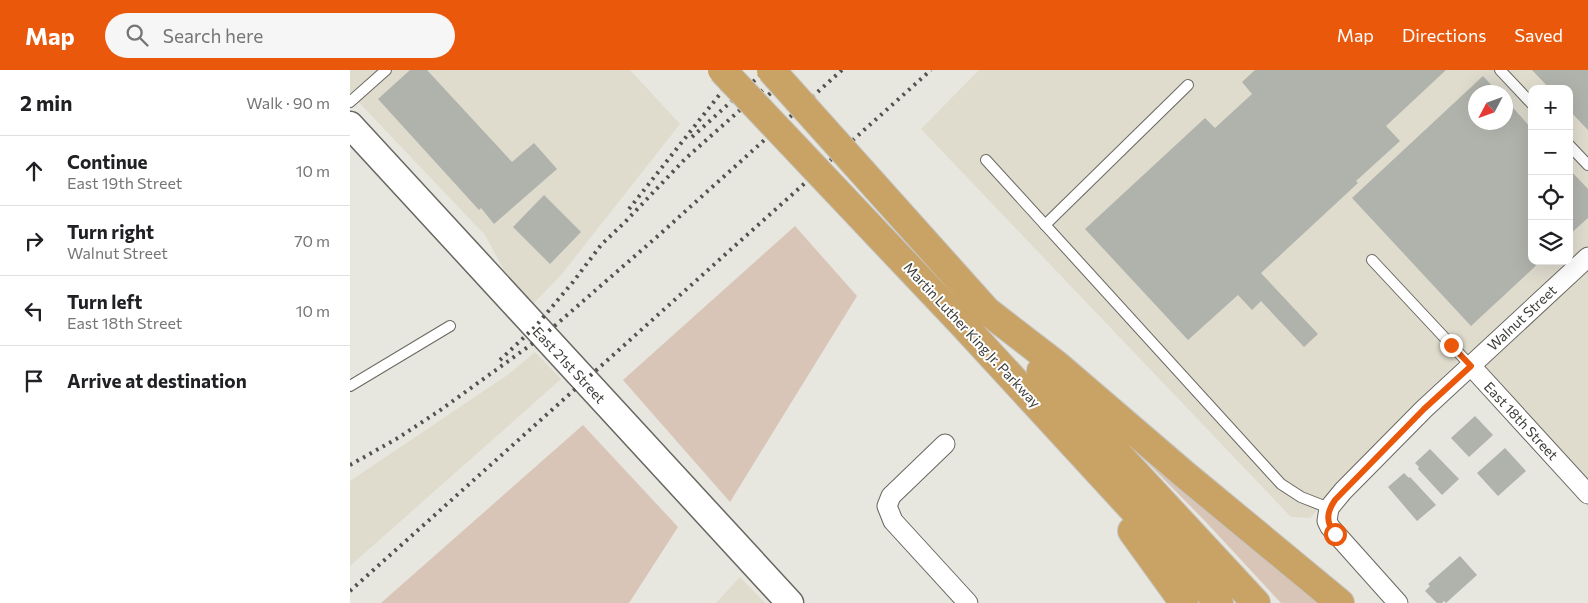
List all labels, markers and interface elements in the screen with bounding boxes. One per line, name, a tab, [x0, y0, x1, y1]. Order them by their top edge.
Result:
search box	[105, 13, 455, 58]
text: Map	[25, 21, 75, 50]
icon: search	[123, 21, 151, 49]
text: Search here	[163, 24, 263, 47]
text: Map	[1337, 24, 1374, 46]
text: Directions	[1402, 24, 1486, 46]
text: Saved	[1514, 24, 1563, 46]
north arrow	[1468, 85, 1513, 130]
map controls	[1528, 85, 1573, 265]
button: +	[1528, 85, 1573, 130]
text: 2 min	[20, 90, 72, 115]
text: Walk · 90 m	[246, 93, 330, 112]
button: −	[1528, 130, 1573, 175]
text: Continue	[67, 150, 147, 173]
icon: ahead	[20, 157, 48, 185]
text: 10 m	[296, 161, 330, 180]
text: East 19th Street	[67, 173, 182, 192]
button: locate	[1528, 175, 1573, 220]
text: Turn right	[67, 220, 154, 243]
button: layers	[1528, 220, 1573, 265]
icon: right	[20, 227, 48, 255]
text: 70 m	[294, 231, 330, 250]
text: Walnut Street	[67, 243, 168, 262]
street label: Martin Luther King Jr. Parkway	[901, 258, 1044, 411]
street label: Walnut Street	[1484, 281, 1560, 354]
text: Turn left	[67, 290, 142, 313]
icon: left	[20, 297, 48, 325]
text: 10 m	[296, 301, 330, 320]
text: East 18th Street	[67, 313, 182, 332]
street label: East 21st Street	[530, 323, 609, 407]
route end	[1440, 334, 1463, 357]
icon: arrive	[20, 367, 48, 395]
text: Arrive at destination	[67, 369, 247, 392]
street label: East 18th Street	[1481, 378, 1562, 464]
route start	[1324, 523, 1347, 546]

